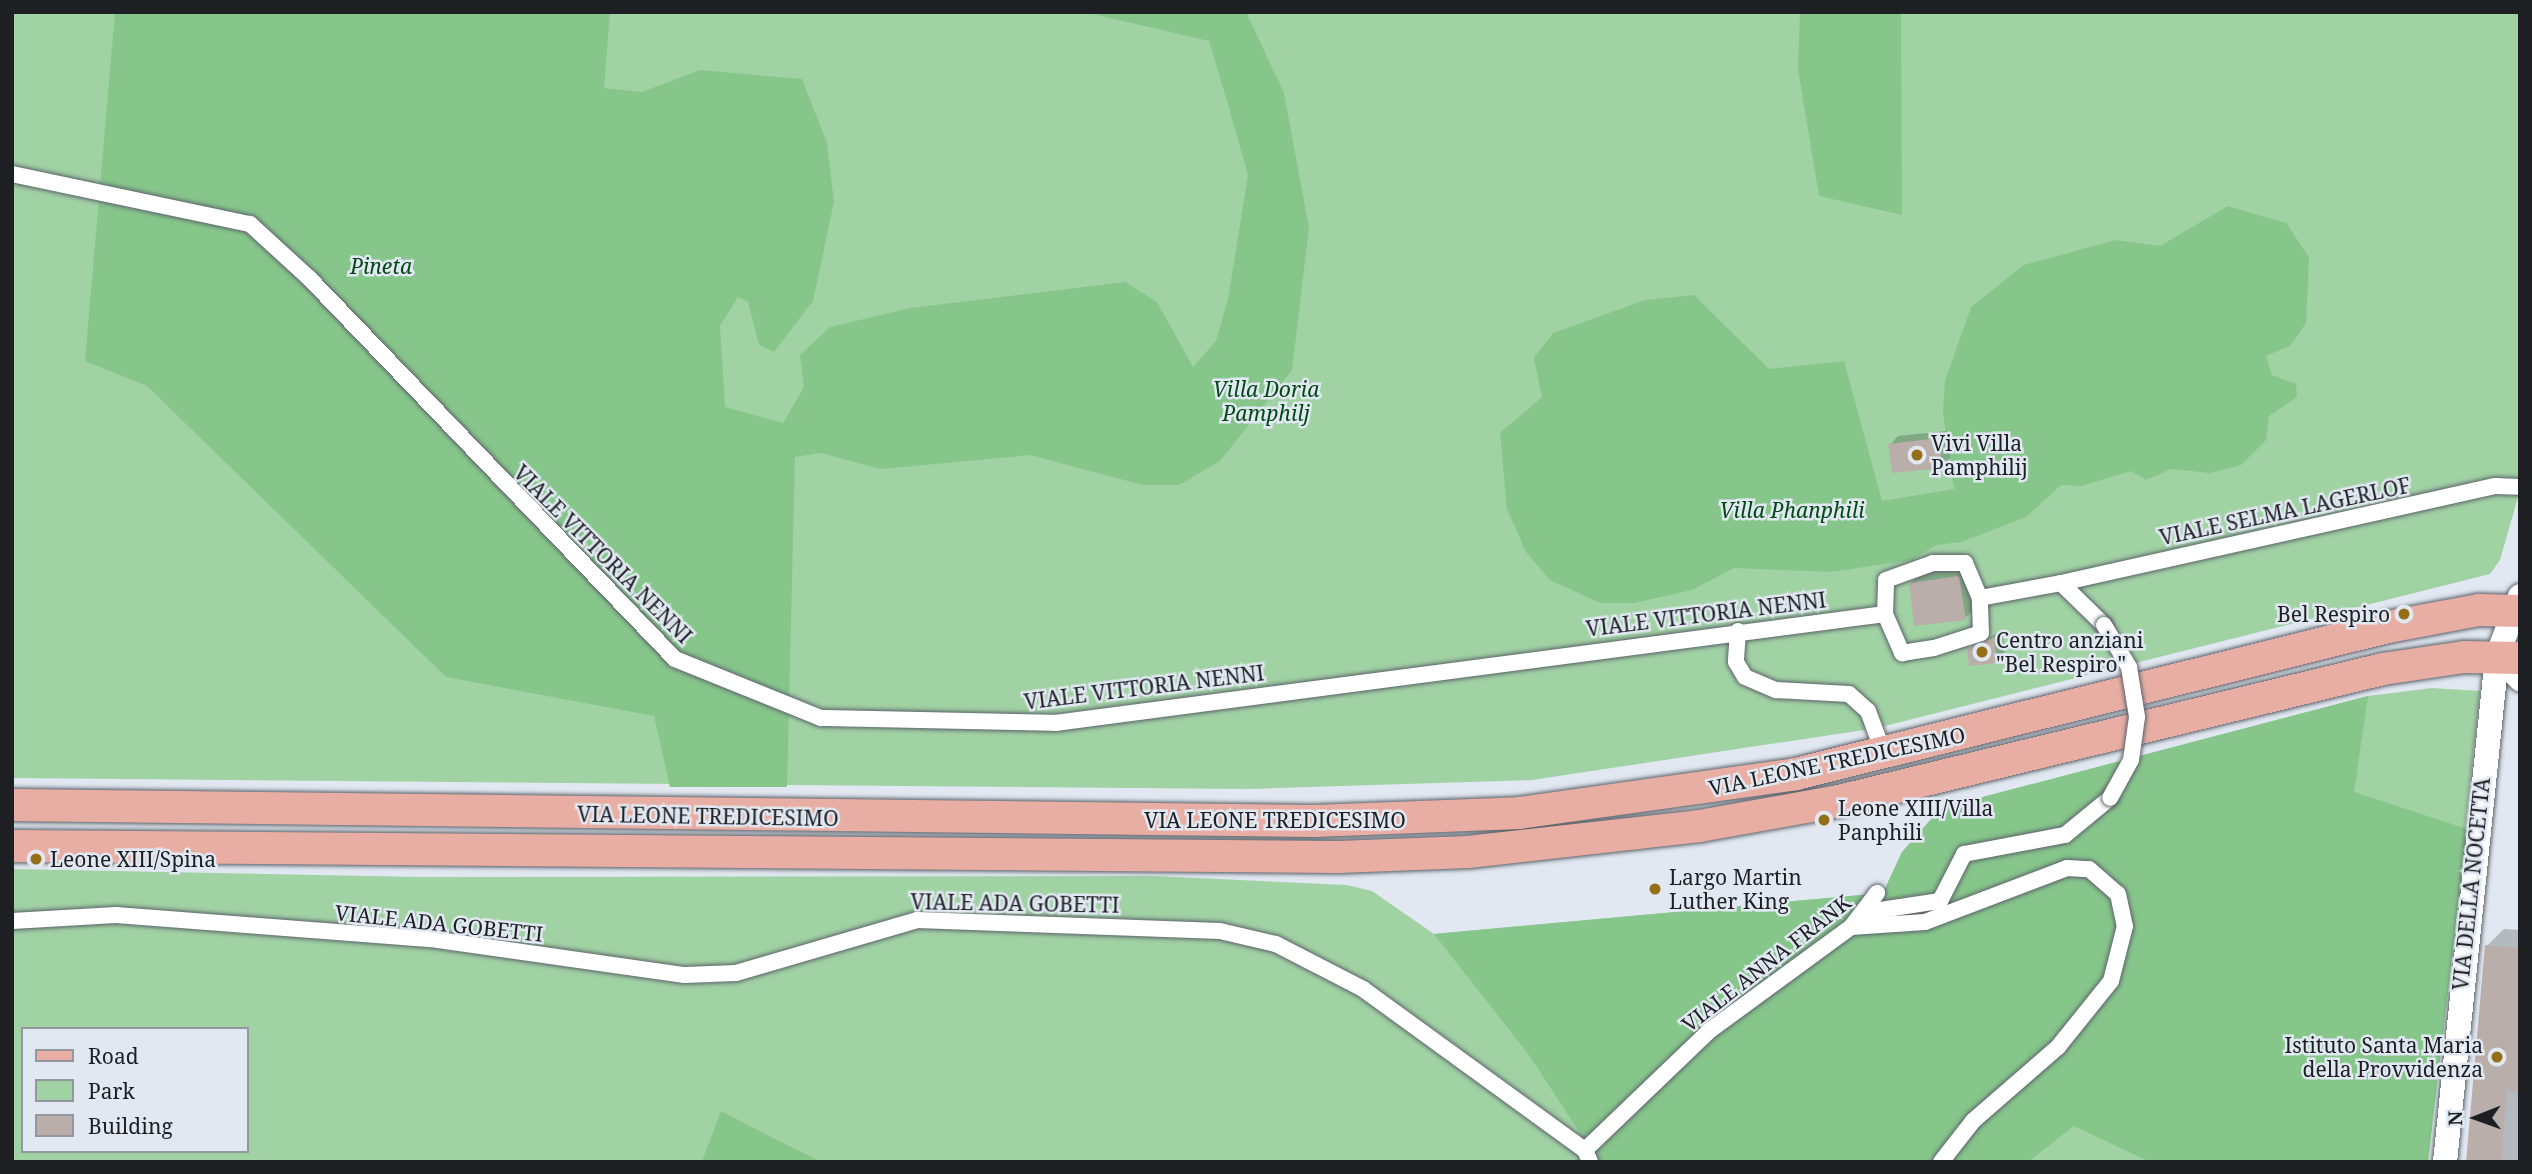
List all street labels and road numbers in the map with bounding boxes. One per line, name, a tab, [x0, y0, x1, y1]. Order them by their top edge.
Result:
street label: VIALE VITTORIA NENNI	[509, 460, 697, 648]
street label: VIALE SELMA LAGERLOF	[2157, 472, 2413, 550]
street label: VIALE VITTORIA NENNI	[1585, 587, 1827, 641]
street label: VIALE VITTORIA NENNI	[1023, 660, 1265, 714]
street label: VIA LEONE TREDICESIMO	[1706, 721, 1968, 801]
street label: VIA DELLA NOCETTA	[2447, 776, 2495, 992]
street label: VIA LEONE TREDICESIMO	[577, 801, 839, 831]
street label: VIA LEONE TREDICESIMO	[1144, 807, 1406, 833]
street label: VIALE ADA GOBETTI	[910, 889, 1120, 917]
street label: VIALE ANNA FRANK	[1677, 889, 1855, 1037]
street label: VIALE ADA GOBETTI	[334, 900, 544, 946]

